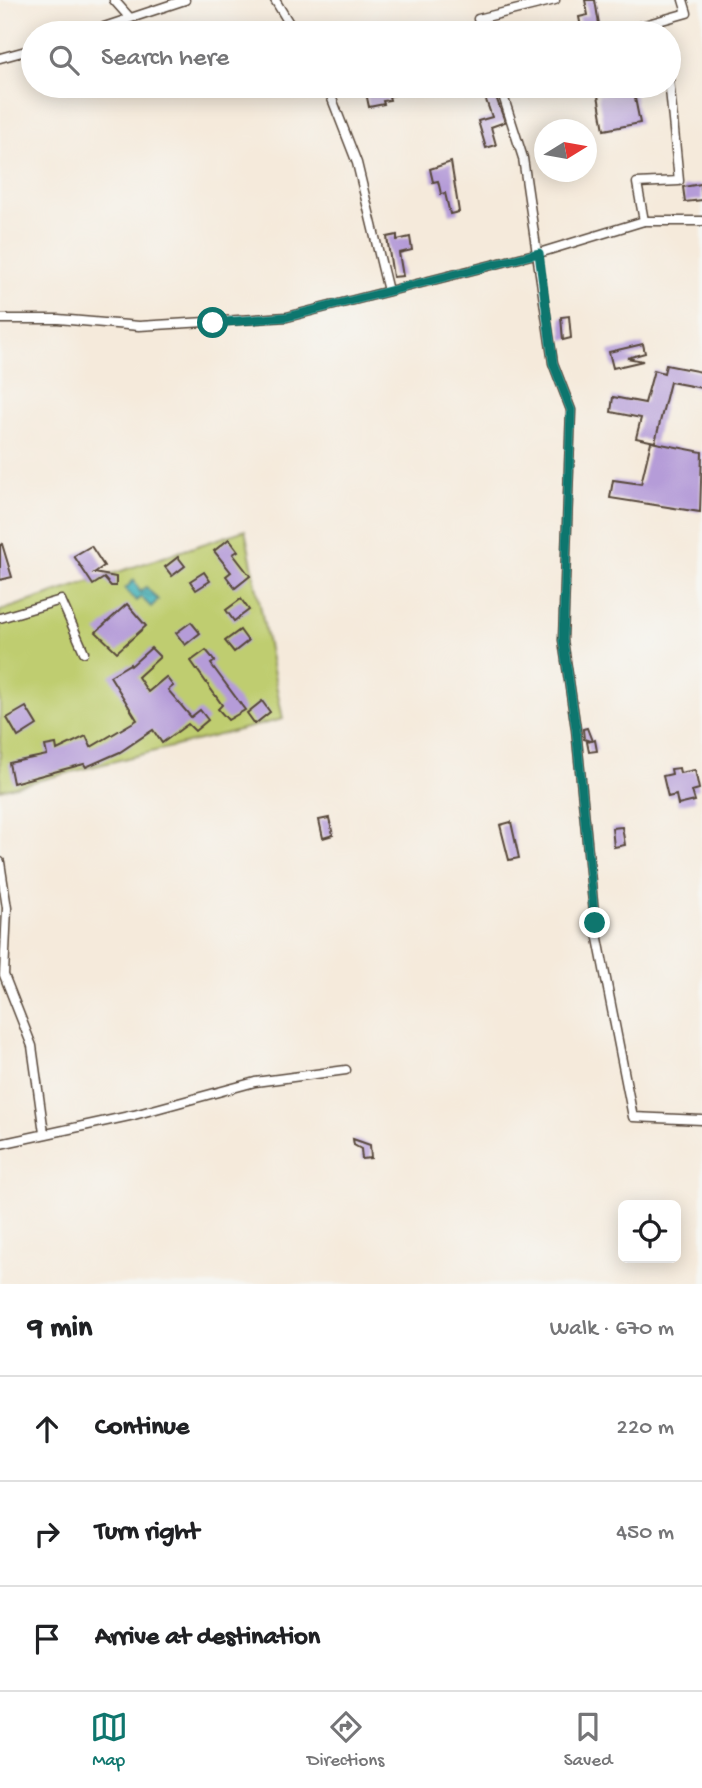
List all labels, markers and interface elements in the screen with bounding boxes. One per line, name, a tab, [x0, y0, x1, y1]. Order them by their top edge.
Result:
search box	[21, 21, 681, 98]
icon: search	[45, 41, 83, 79]
text: Search here	[101, 44, 229, 75]
north arrow	[534, 119, 597, 182]
route start	[197, 307, 228, 338]
route end	[579, 907, 610, 938]
map controls	[618, 1200, 681, 1263]
button: locate	[618, 1200, 681, 1263]
text: 9 min	[28, 1312, 92, 1347]
text: Walk · 670 m	[550, 1316, 674, 1343]
icon: ahead	[28, 1410, 66, 1448]
text: Continue	[95, 1413, 189, 1444]
text: 220 m	[617, 1415, 674, 1442]
icon: right	[28, 1515, 66, 1553]
text: Turn right	[95, 1518, 199, 1549]
text: 450 m	[616, 1520, 674, 1547]
icon: arrive	[28, 1620, 66, 1658]
text: Arrive at destination	[95, 1623, 320, 1654]
tab: Map	[90, 1708, 128, 1773]
tab: Directions	[307, 1708, 384, 1773]
tab: Saved	[564, 1708, 612, 1773]

